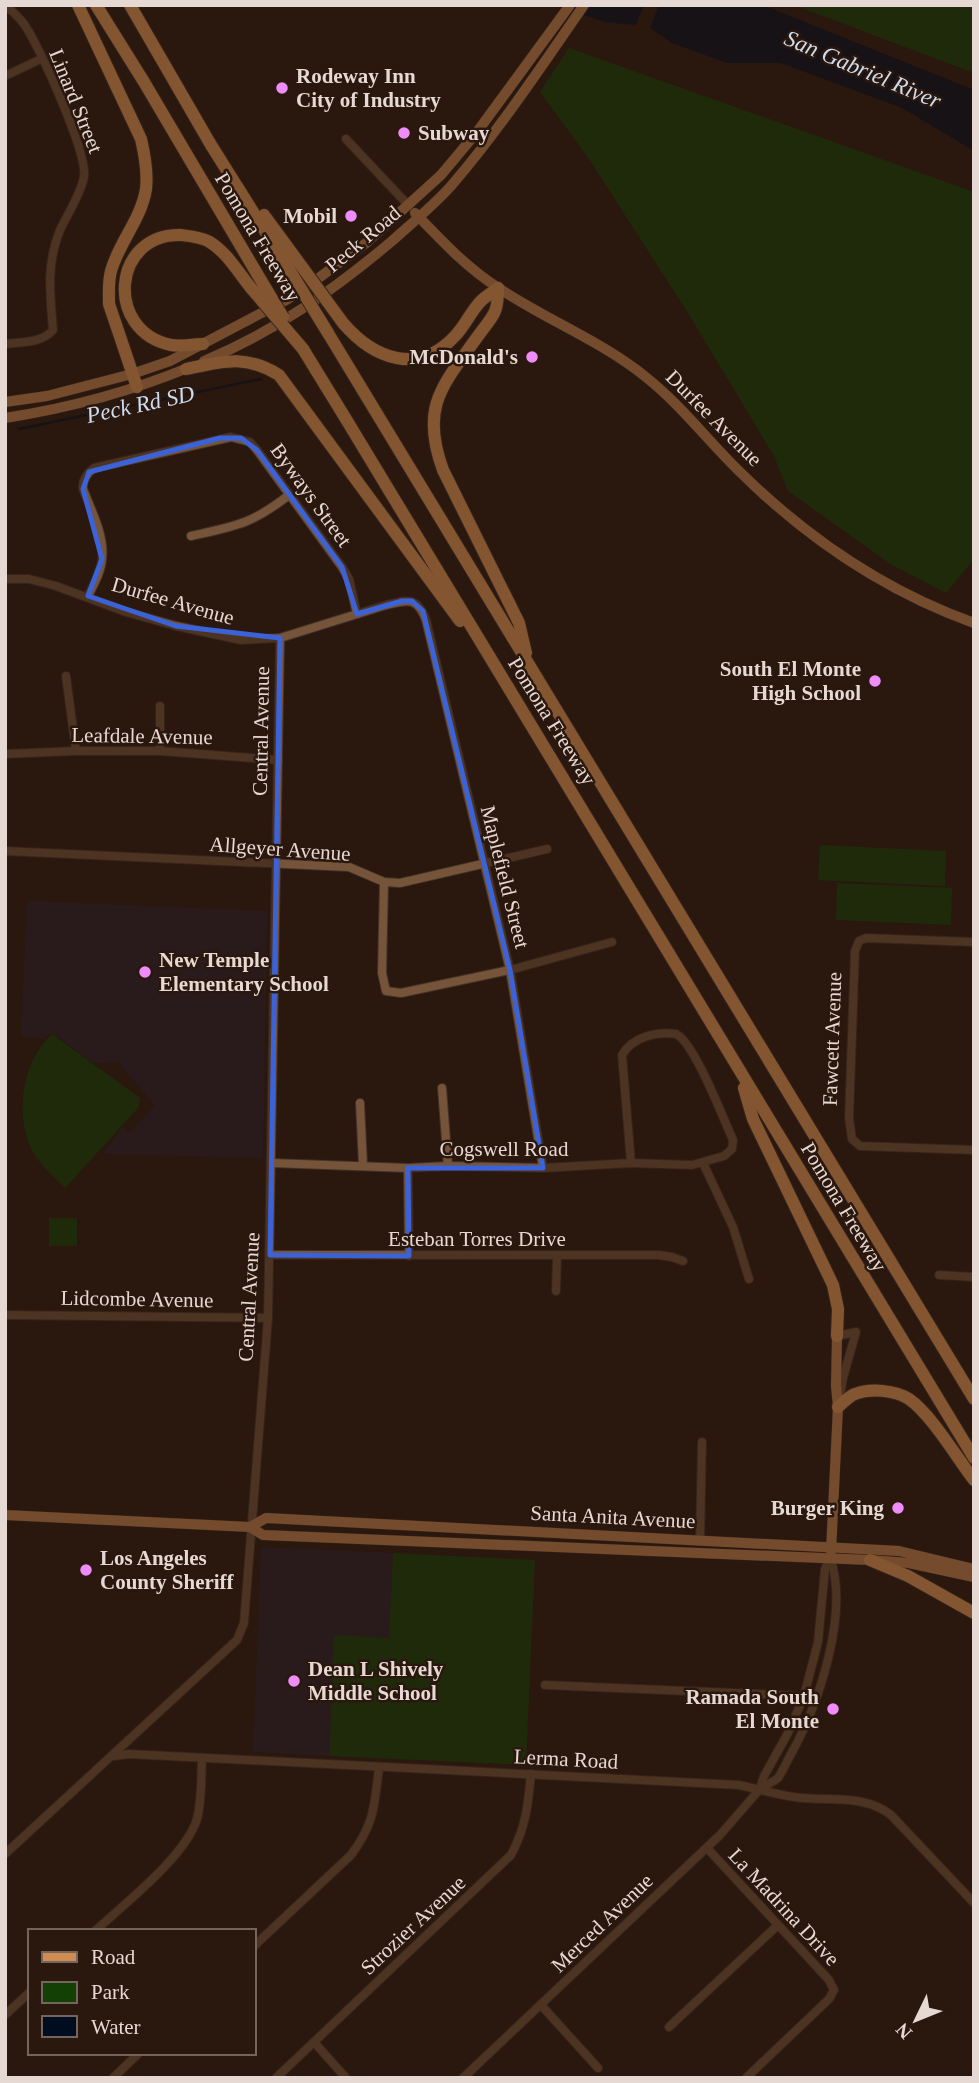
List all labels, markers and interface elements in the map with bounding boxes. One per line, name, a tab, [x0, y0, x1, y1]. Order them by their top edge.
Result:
water label: San Gabriel River	[781, 25, 946, 114]
street label: Linard Street	[44, 45, 108, 157]
place label: Rodeway Inn City of Industry	[296, 64, 441, 112]
marker: Rodeway Inn City of Industry	[274, 80, 290, 96]
place label: Subway	[418, 121, 490, 145]
marker: Subway	[396, 125, 412, 141]
street label: Pomona Freeway	[210, 168, 306, 306]
street label: Peck Road	[321, 200, 406, 277]
place label: Mobil	[283, 204, 337, 228]
marker: Mobil	[343, 208, 359, 224]
place label: McDonald's	[409, 345, 518, 369]
marker: McDonald's	[524, 349, 540, 365]
street label: Durfee Avenue	[661, 365, 767, 471]
water label: Peck Rd SD	[83, 381, 197, 428]
street label: Byways Street	[265, 439, 357, 551]
street label: Durfee Avenue	[109, 572, 237, 630]
street label: Pomona Freeway	[503, 653, 601, 790]
place label: South El Monte High School	[720, 657, 861, 705]
street label: Central Avenue	[248, 666, 274, 796]
marker: South El Monte High School	[867, 673, 883, 689]
street label: Leafdale Avenue	[71, 723, 213, 749]
street label: Maplefield Street	[476, 803, 534, 951]
street label: Allgeyer Avenue	[209, 832, 351, 866]
place label: New Temple Elementary School	[159, 948, 329, 996]
marker: New Temple Elementary School	[137, 964, 153, 980]
street label: Fawcett Avenue	[818, 971, 846, 1107]
street label: Cogswell Road	[440, 1137, 569, 1161]
street label: Pomona Freeway	[796, 1138, 892, 1276]
street label: Esteban Torres Drive	[388, 1227, 566, 1251]
street label: Central Avenue	[234, 1232, 264, 1362]
street label: Lidcombe Avenue	[60, 1286, 214, 1312]
place label: Burger King	[771, 1496, 884, 1520]
marker: Burger King	[890, 1500, 906, 1516]
street label: Santa Anita Avenue	[530, 1501, 696, 1533]
place label: Los Angeles County Sheriff	[100, 1546, 235, 1594]
marker: Los Angeles County Sheriff	[78, 1562, 94, 1578]
place label: Dean L Shively Middle School	[308, 1657, 444, 1705]
marker: Dean L Shively Middle School	[286, 1673, 302, 1689]
place label: Ramada South El Monte	[685, 1685, 819, 1733]
marker: Ramada South El Monte	[825, 1701, 841, 1717]
street label: Lerma Road	[513, 1744, 619, 1774]
street label: La Madrina Drive	[724, 1843, 844, 1971]
street label: Merced Avenue	[546, 1869, 658, 1977]
street label: Strozier Avenue	[356, 1870, 470, 1980]
legend	[28, 1929, 256, 2055]
text: Road	[91, 1945, 136, 1969]
text: Park	[91, 1980, 130, 2004]
north arrow	[881, 1985, 951, 2055]
text: Water	[91, 2015, 141, 2039]
text: N	[891, 2019, 916, 2043]

